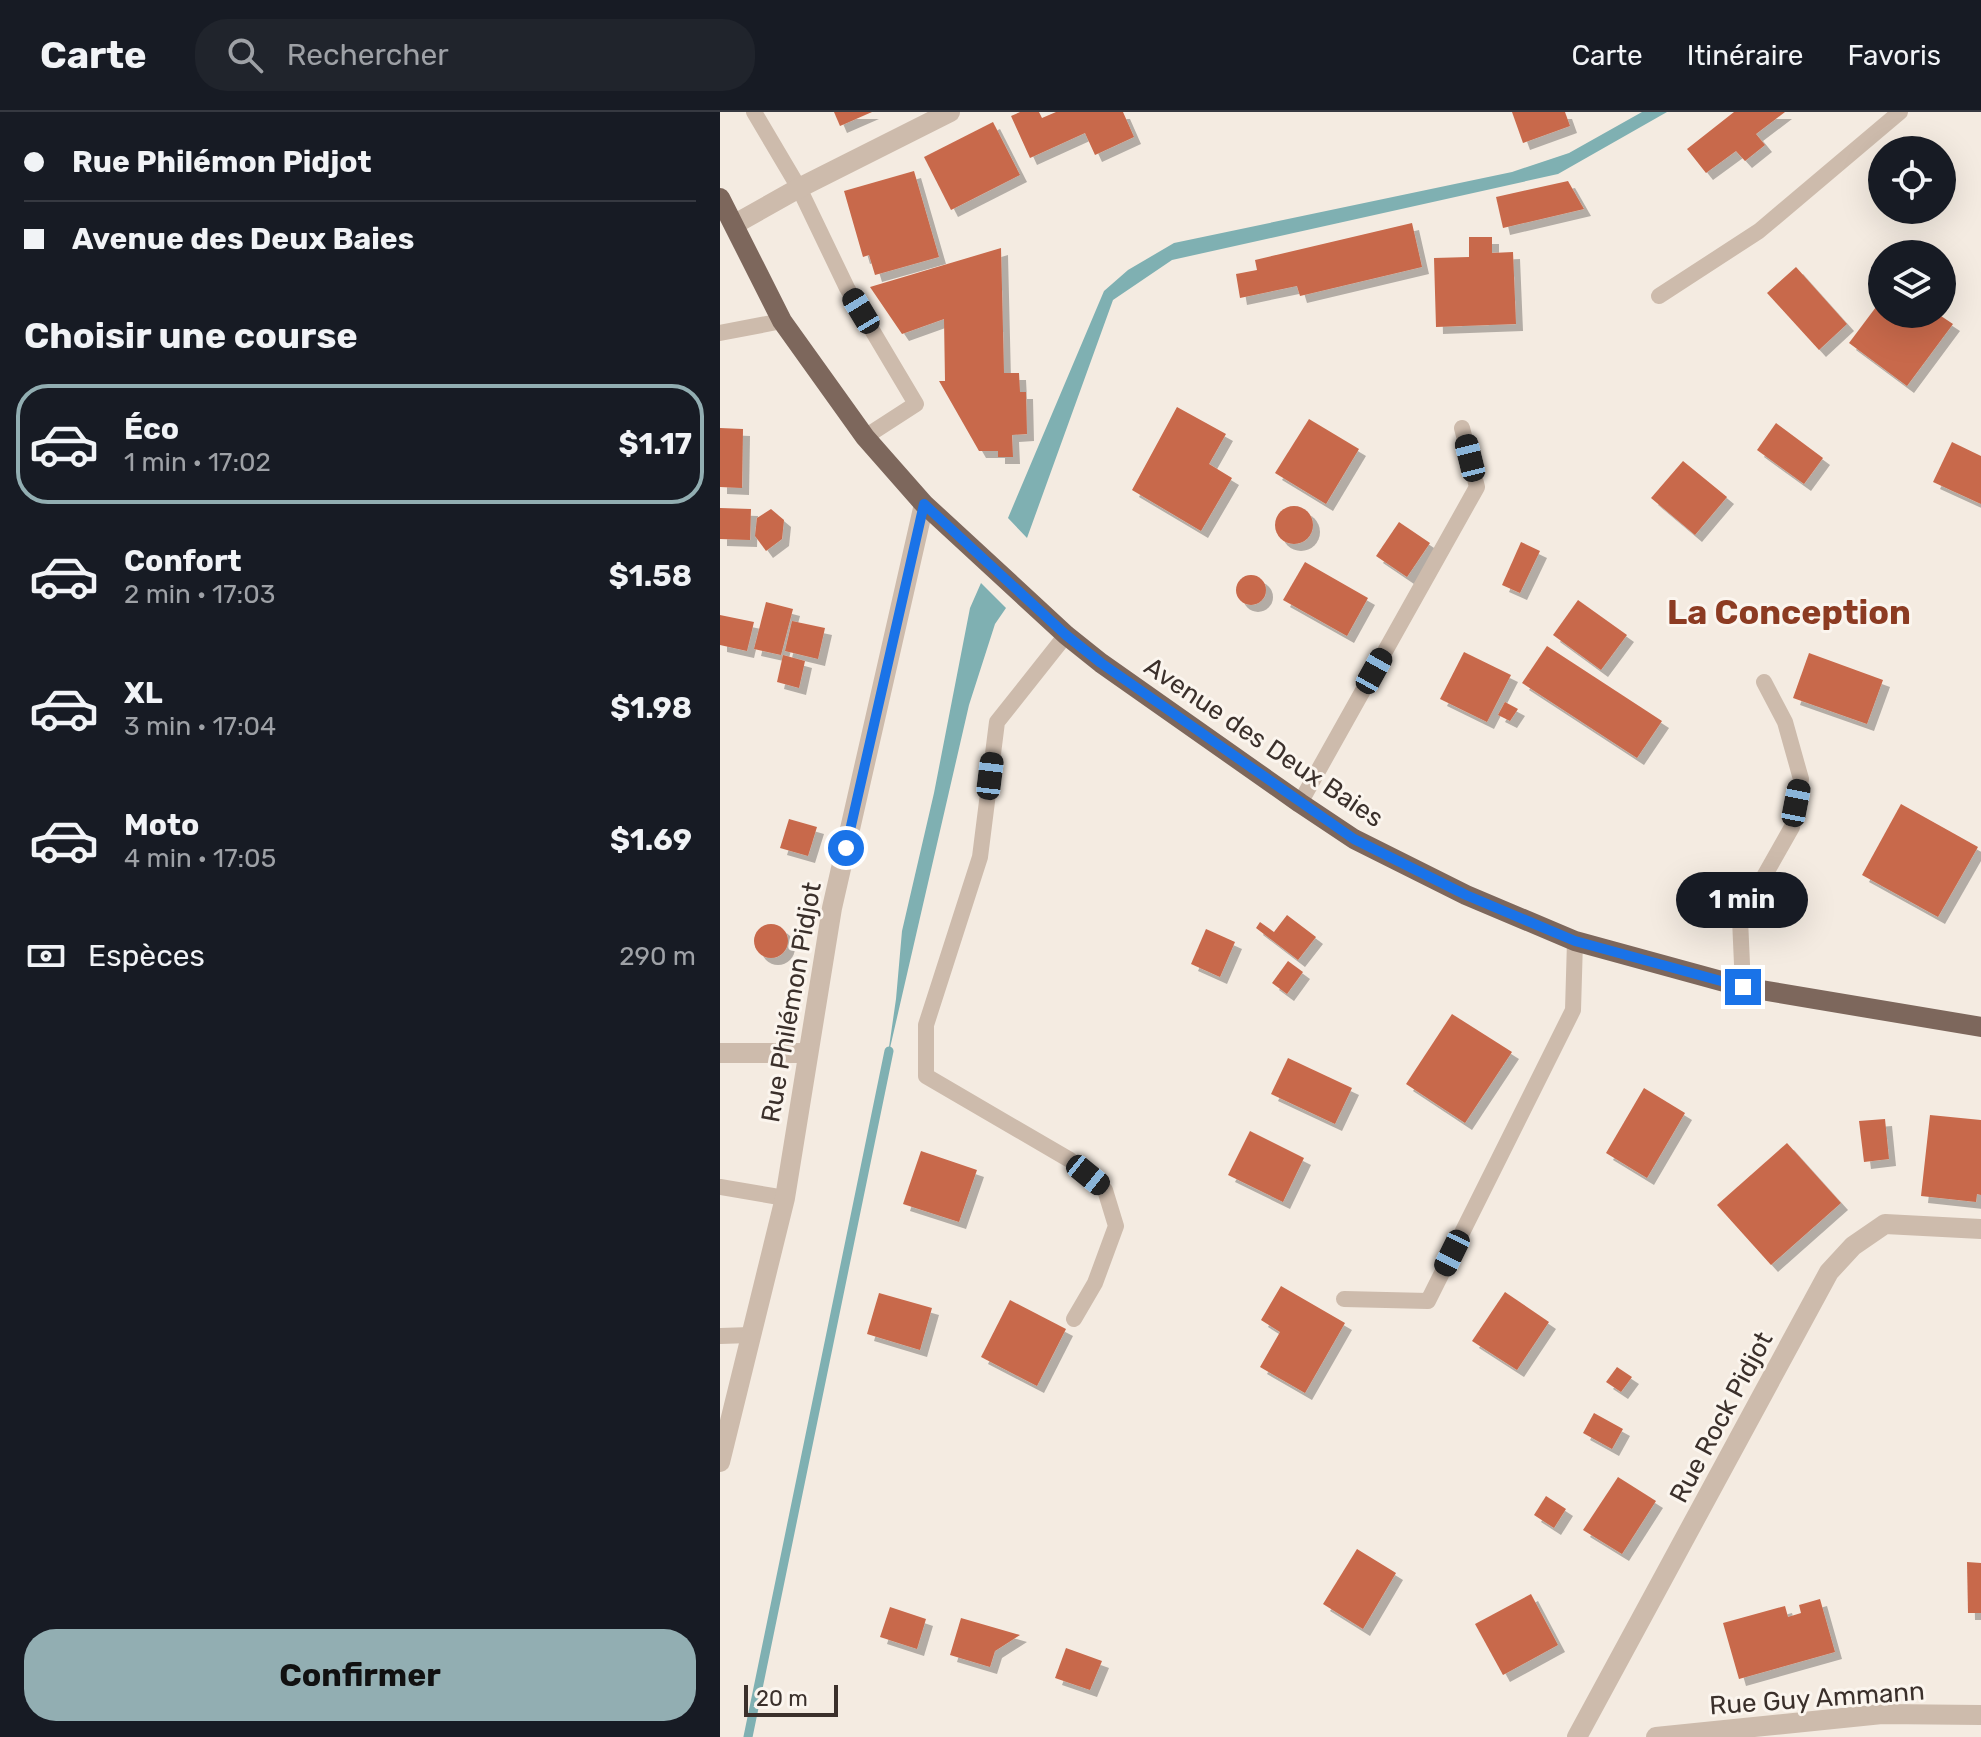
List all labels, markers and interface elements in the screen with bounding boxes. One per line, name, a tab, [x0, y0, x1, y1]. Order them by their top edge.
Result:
search box	[195, 19, 755, 91]
text: Carte	[40, 32, 147, 78]
icon: search	[223, 33, 267, 77]
text: Rechercher	[287, 37, 449, 73]
text: Carte	[1571, 39, 1643, 72]
text: Itinéraire	[1687, 39, 1804, 72]
text: Favoris	[1848, 39, 1941, 72]
map controls	[1868, 136, 1956, 328]
button: locate	[1868, 136, 1956, 224]
text: Rue Philémon Pidjot	[72, 144, 372, 180]
text: Avenue des Deux Baies	[72, 221, 414, 257]
button: layers	[1868, 240, 1956, 328]
car	[838, 284, 884, 338]
text: Choisir une course	[24, 314, 358, 357]
icon: car	[28, 408, 100, 480]
text: Éco	[124, 411, 179, 447]
text: $1.17	[618, 426, 692, 462]
car	[1453, 432, 1487, 484]
text: 1 min · 17:02	[124, 447, 271, 478]
icon: car	[28, 540, 100, 612]
text: Confort	[124, 543, 242, 579]
text: $1.58	[609, 558, 692, 594]
text: 2 min · 17:03	[124, 579, 275, 610]
district label: La Conception	[1667, 592, 1911, 633]
car	[1352, 644, 1396, 698]
street label: Avenue des Deux Baies	[1138, 651, 1389, 834]
icon: car	[28, 672, 100, 744]
text: XL	[124, 675, 163, 711]
text: $1.98	[610, 690, 692, 726]
text: 3 min · 17:04	[124, 711, 276, 742]
car	[975, 751, 1005, 801]
car	[1780, 777, 1812, 829]
icon: car	[28, 804, 100, 876]
text: Moto	[124, 807, 199, 843]
text: $1.69	[610, 822, 692, 858]
route start	[828, 830, 864, 866]
text: 4 min · 17:05	[124, 843, 276, 874]
callout: 1 min	[1677, 871, 1809, 927]
street label: Rue Philémon Pidjot	[755, 879, 828, 1125]
text: 1 min	[1709, 884, 1775, 915]
icon: cash	[24, 934, 68, 978]
text: Espèces	[88, 938, 205, 974]
text: 290 m	[619, 941, 696, 972]
route end	[1725, 969, 1761, 1005]
car	[1062, 1151, 1114, 1199]
car	[1431, 1226, 1473, 1280]
street label: Rue Rock Pidjot	[1663, 1326, 1780, 1508]
button: Confirmer	[24, 1629, 696, 1721]
street label: Rue Guy Ammann	[1708, 1676, 1926, 1721]
scale bar	[744, 1681, 838, 1717]
text: 20 m	[756, 1685, 808, 1712]

